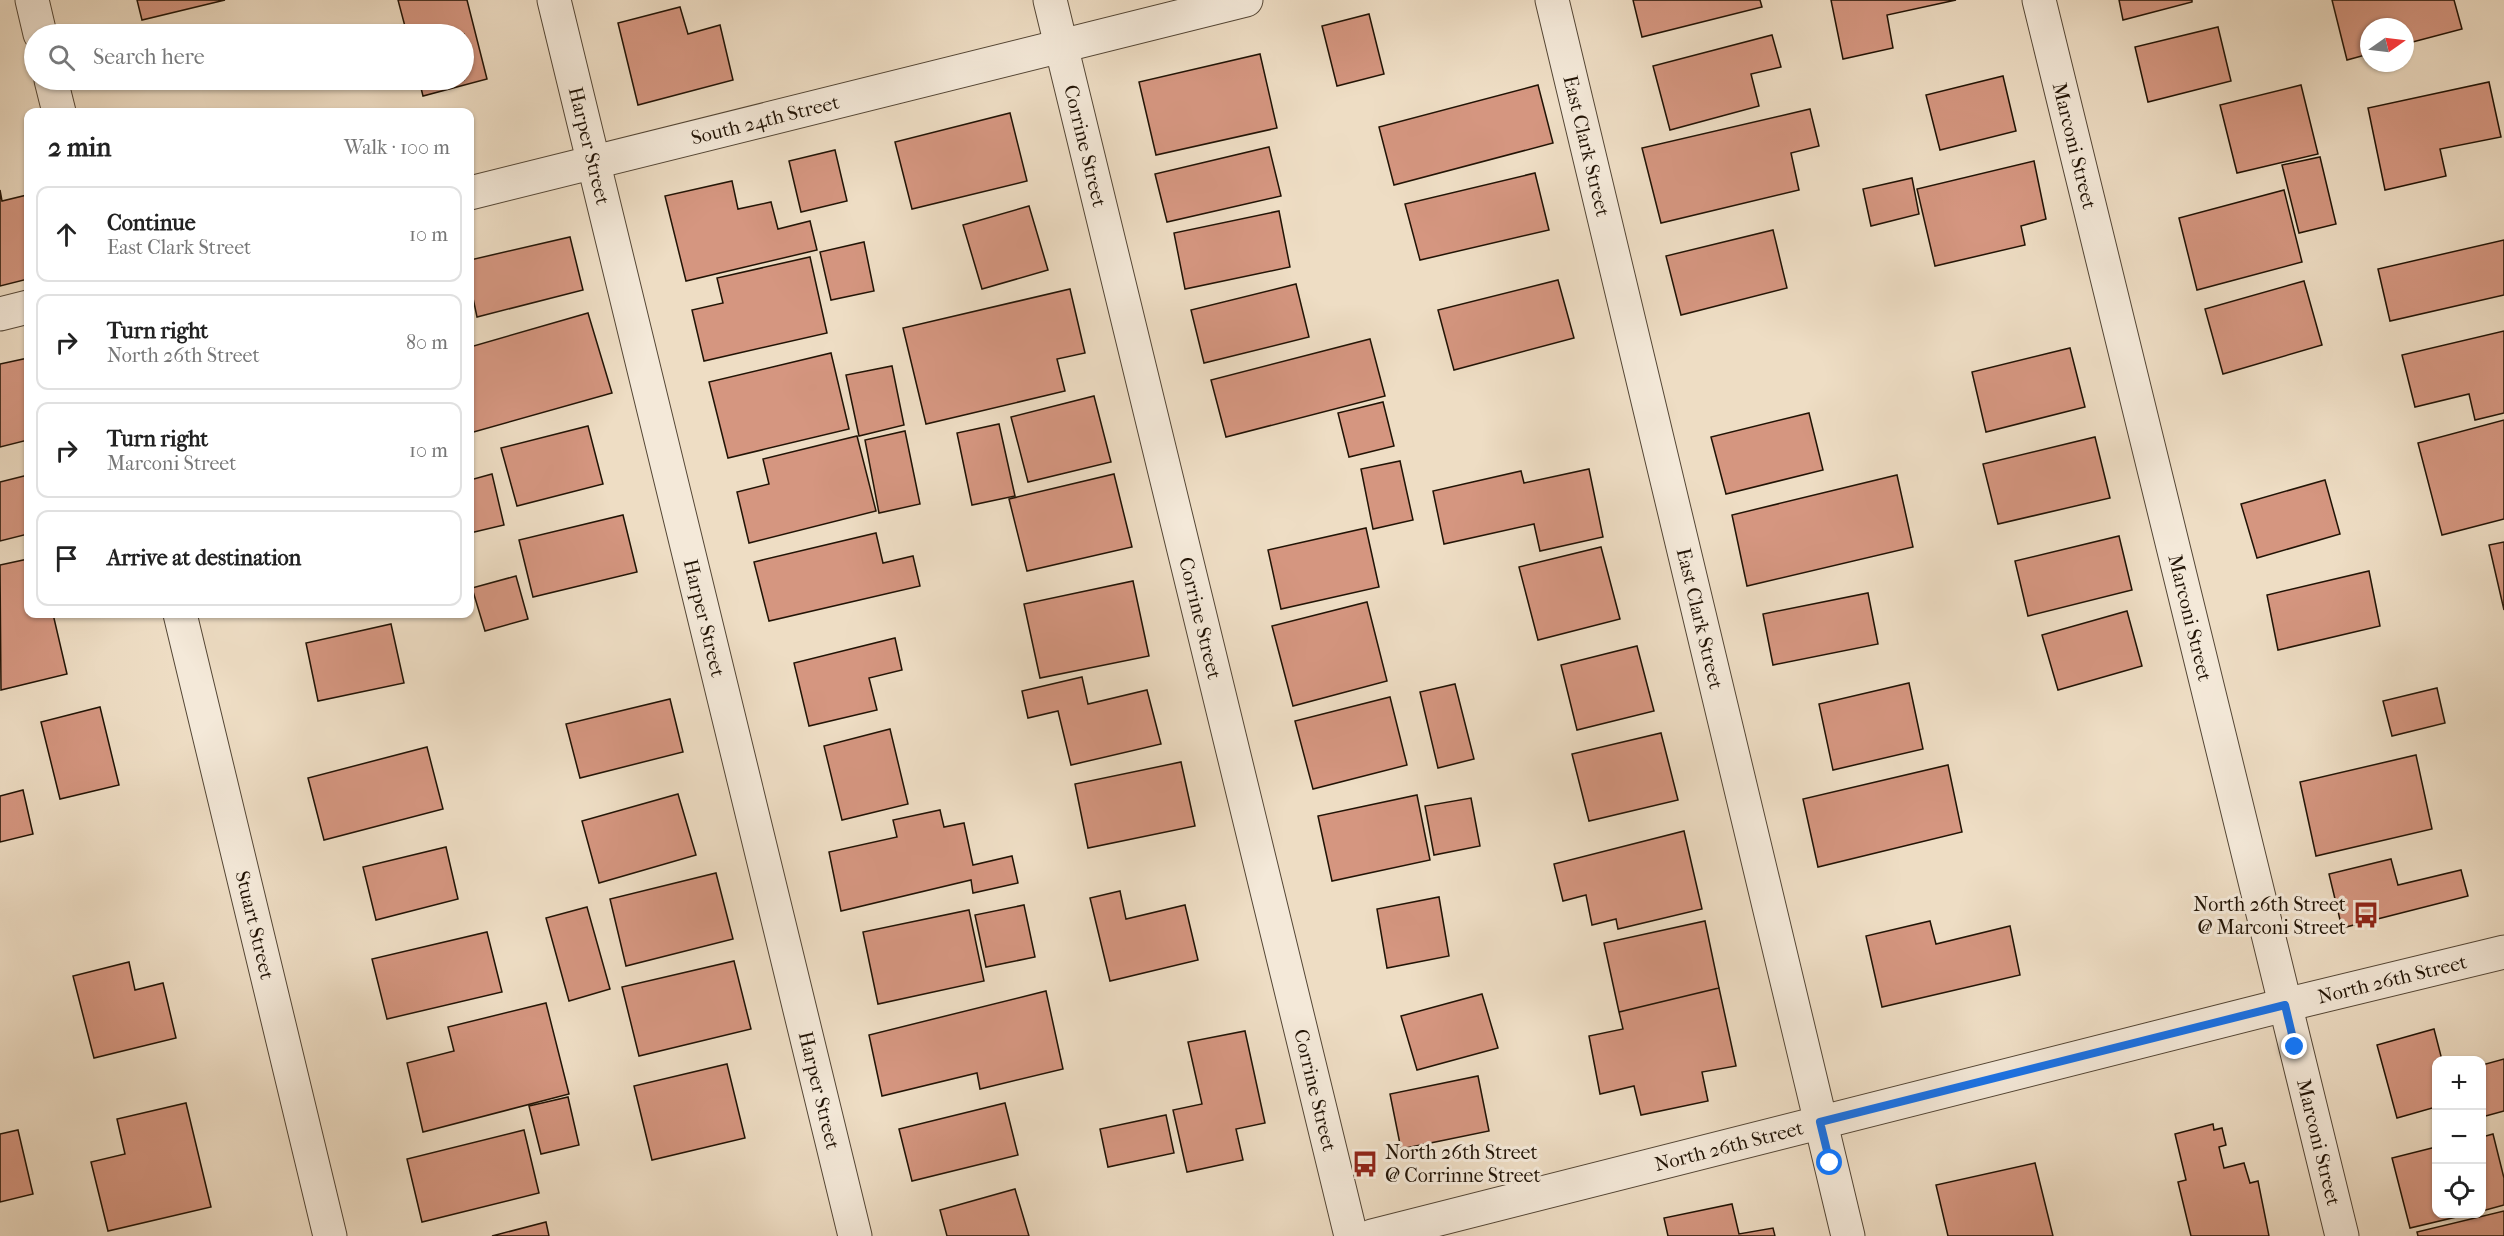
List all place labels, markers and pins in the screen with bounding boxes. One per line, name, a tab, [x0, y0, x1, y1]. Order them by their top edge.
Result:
place label: North 26th Street @ Marconi Street	[2193, 893, 2346, 939]
bus stop icon: North 26th Street @ Marconi Street	[2351, 900, 2381, 930]
place label: North 26th Street @ Corrinne Street	[1385, 1141, 1541, 1187]
bus stop icon: North 26th Street @ Corrinne Street	[1350, 1149, 1380, 1179]

